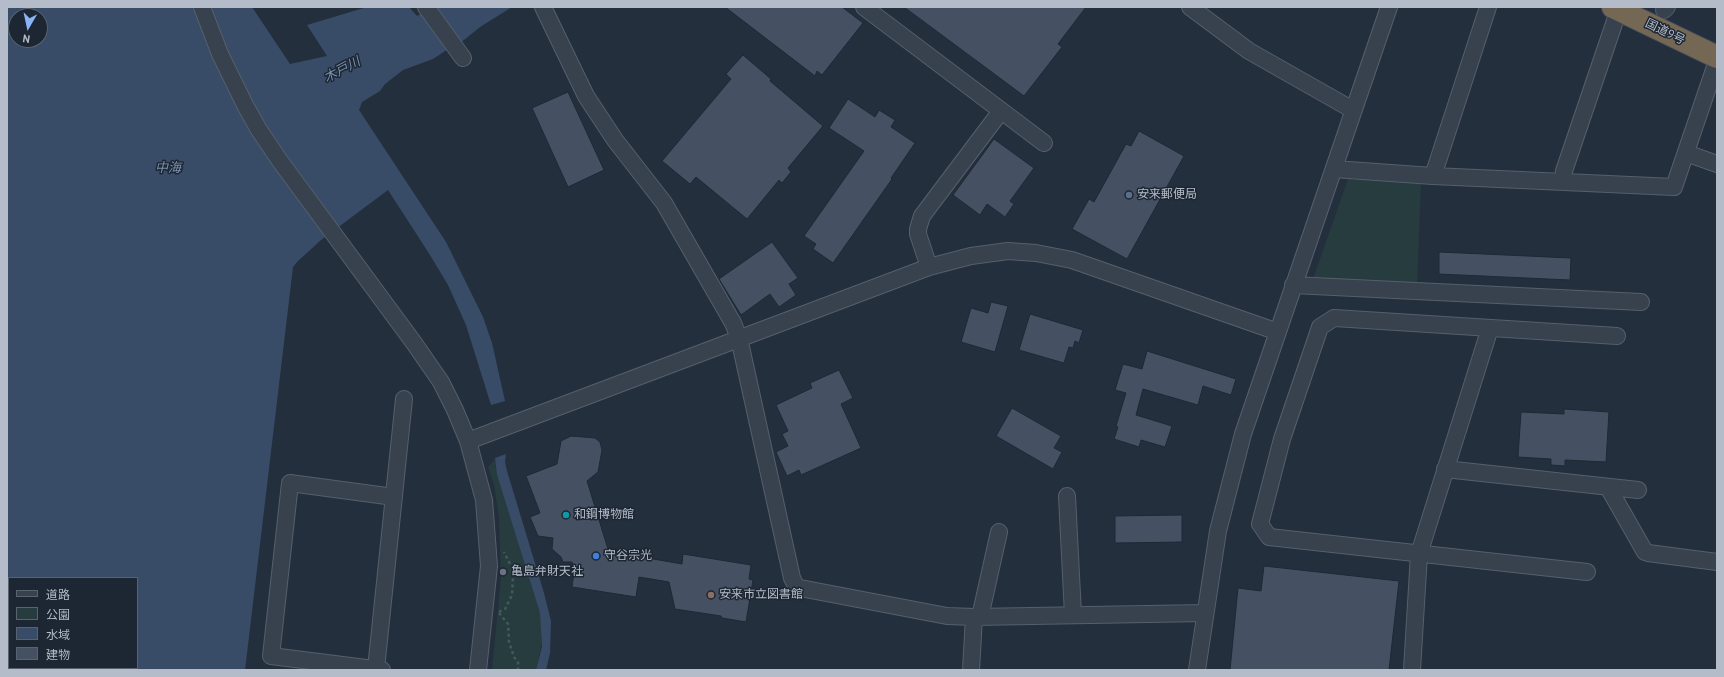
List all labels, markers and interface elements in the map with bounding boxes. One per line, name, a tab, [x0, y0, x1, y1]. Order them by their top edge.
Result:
north arrow	[8, 8, 48, 48]
street label: 国道9号	[1643, 16, 1687, 48]
text: N	[22, 31, 31, 46]
water label: 木戸川	[321, 54, 363, 86]
water label: 中海	[155, 160, 181, 176]
place label: 安来郵便局	[1137, 188, 1197, 202]
marker: 安来郵便局	[1124, 190, 1134, 200]
place label: 和鋼博物館	[574, 508, 634, 522]
marker: 和鋼博物館	[561, 510, 571, 520]
place label: 守谷宗光	[604, 549, 652, 563]
marker: 守谷宗光	[591, 551, 601, 561]
place label: 亀島弁財天社	[511, 565, 583, 579]
marker: 亀島弁財天社	[498, 567, 508, 577]
legend	[8, 577, 138, 669]
text: 道路	[46, 587, 70, 602]
place label: 安来市立図書館	[719, 588, 803, 602]
marker: 安来市立図書館	[706, 590, 716, 600]
text: 公園	[46, 607, 70, 622]
text: 水域	[46, 627, 70, 642]
text: 建物	[46, 647, 70, 662]

